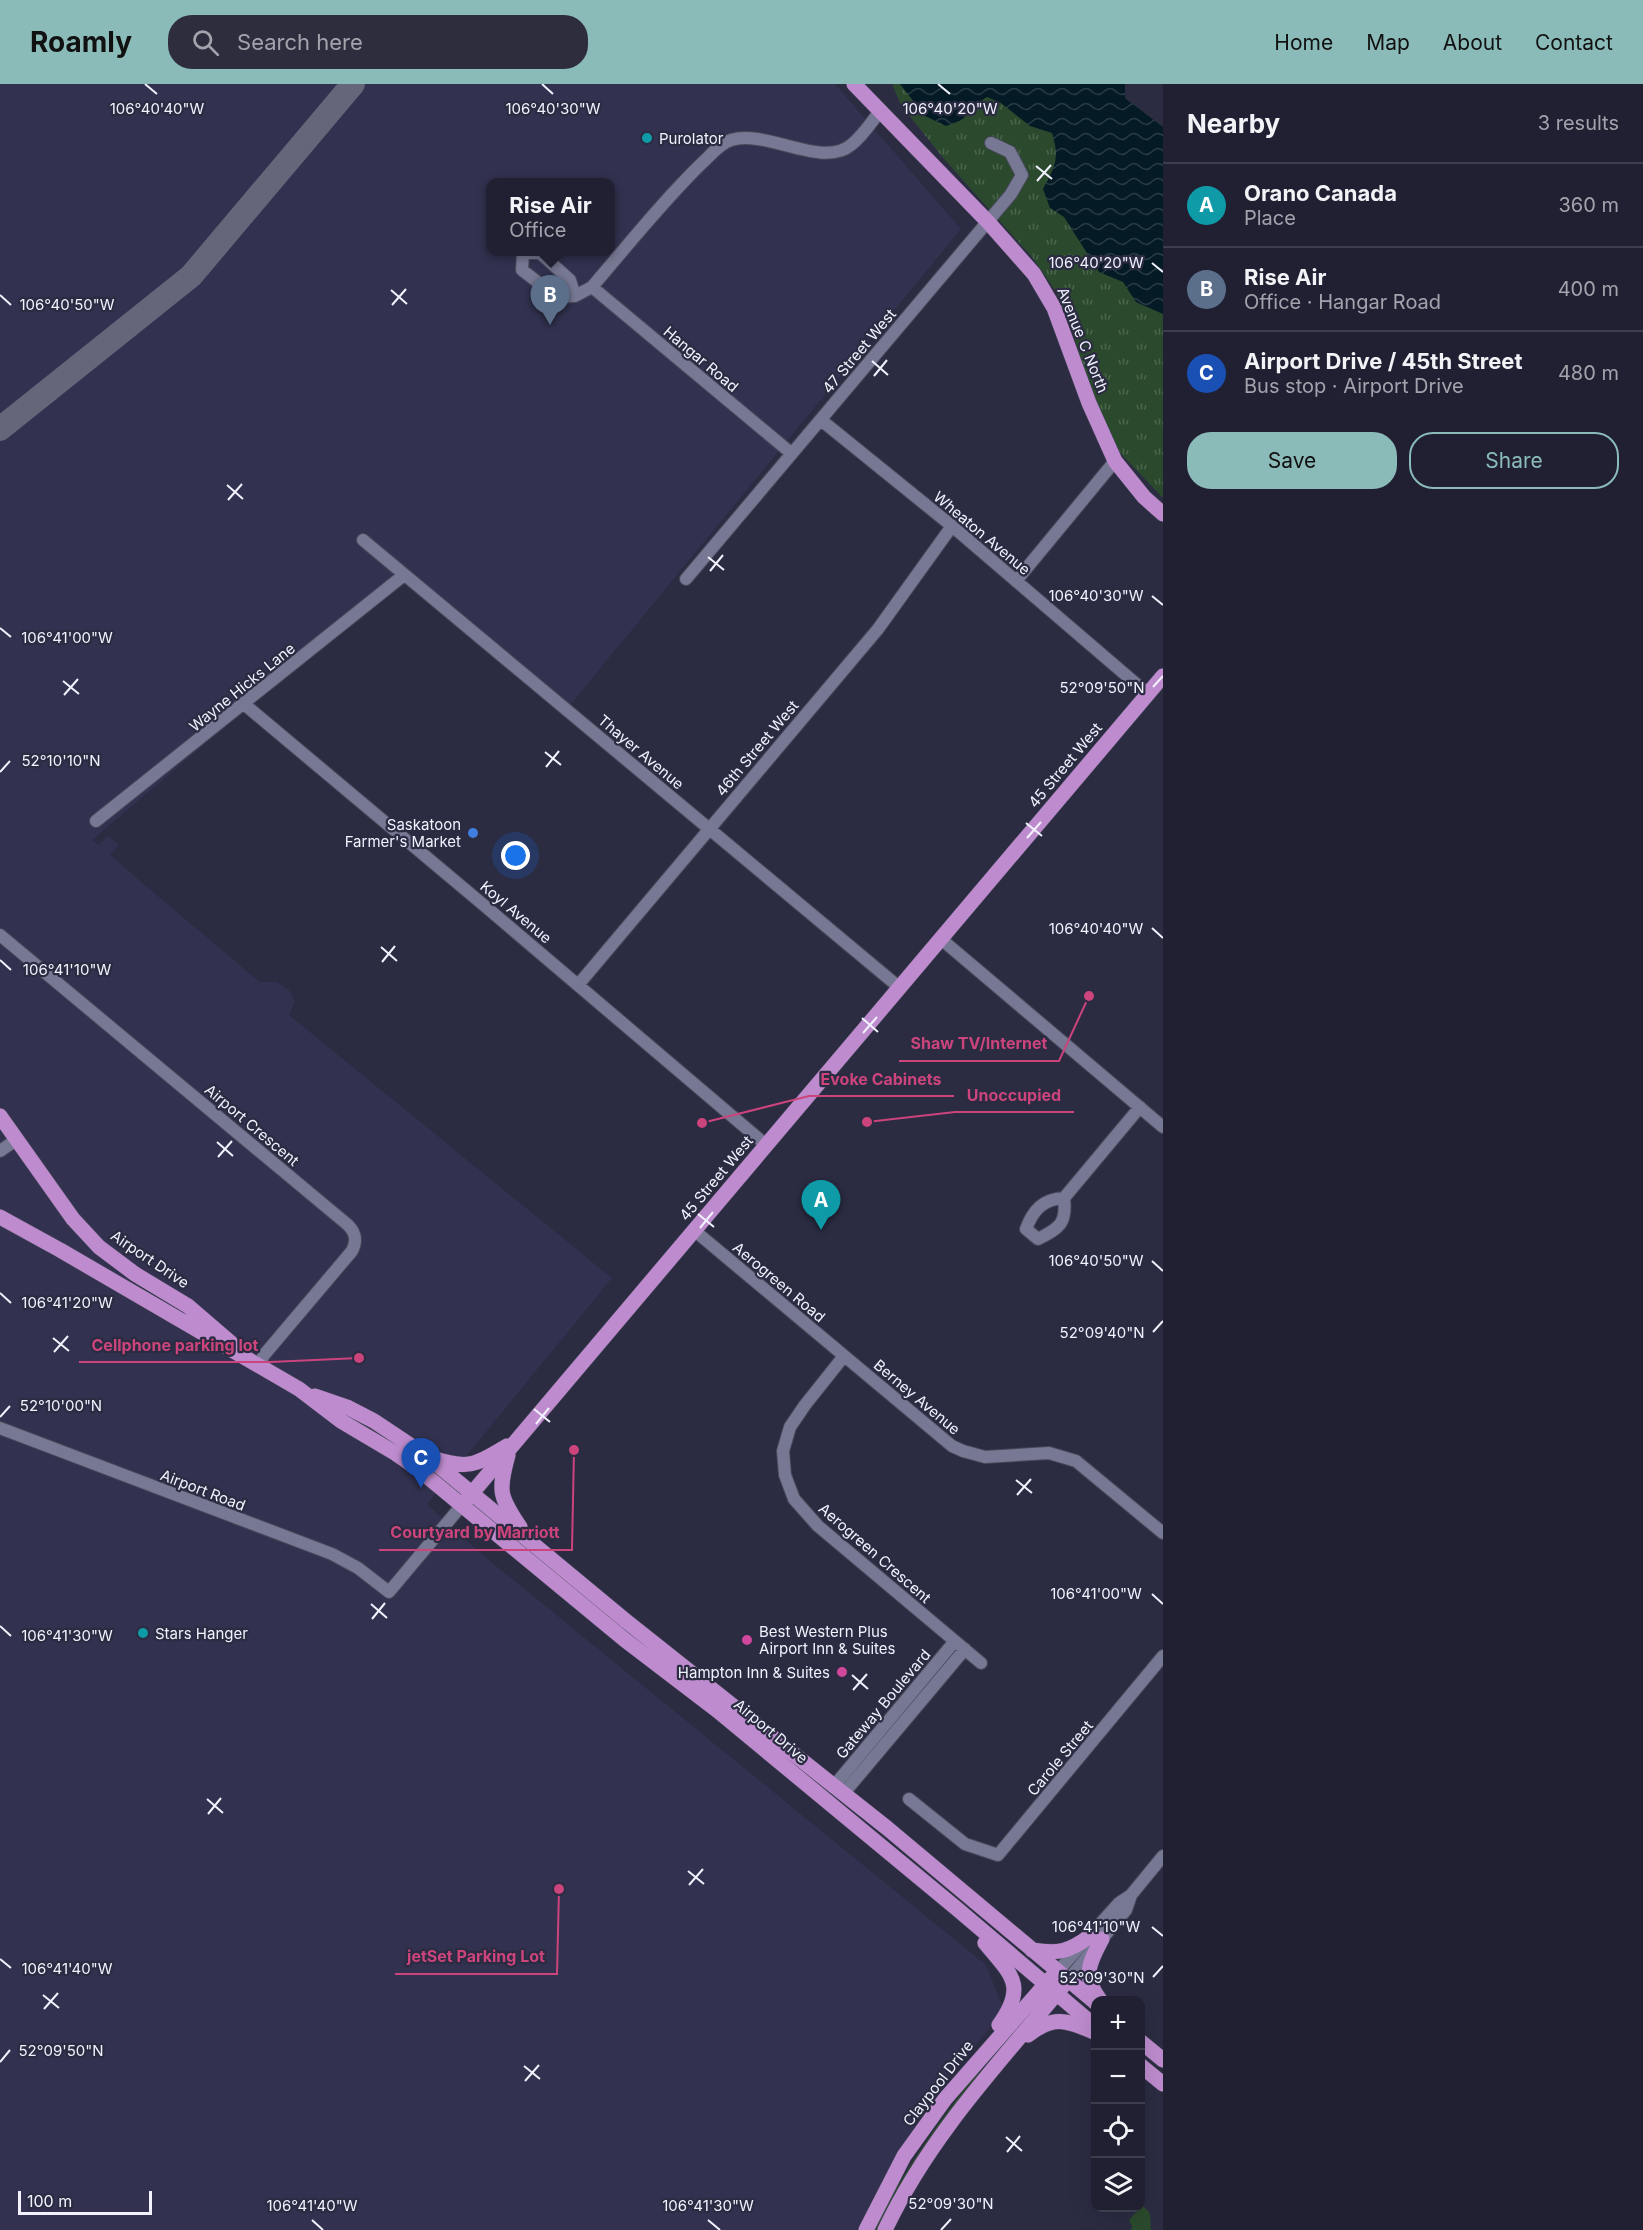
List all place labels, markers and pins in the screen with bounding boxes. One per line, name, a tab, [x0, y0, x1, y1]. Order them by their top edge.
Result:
place label: Purolator	[659, 129, 724, 148]
marker: Purolator	[640, 131, 654, 145]
pin: B	[530, 276, 570, 325]
place label: Saskatoon Farmer's Market	[345, 815, 461, 851]
marker: Saskatoon Farmer's Market	[466, 826, 480, 840]
callout: Shaw TV/Internet	[899, 1027, 1059, 1061]
callout: Evoke Cabinets	[809, 1062, 954, 1096]
callout: Unoccupied	[955, 1078, 1074, 1112]
pin: A	[802, 1180, 840, 1230]
callout: Cellphone parking lot	[79, 1328, 270, 1362]
pin: C	[402, 1438, 440, 1488]
callout: Courtyard by Marriott	[379, 1516, 572, 1550]
place label: Best Western Plus Airport Inn & Suites	[759, 1622, 896, 1658]
place label: Stars Hanger	[155, 1624, 248, 1643]
marker: Stars Hanger	[136, 1626, 150, 1640]
marker: Best Western Plus Airport Inn & Suites	[740, 1633, 754, 1647]
place label: Hampton Inn & Suites	[678, 1663, 830, 1682]
marker: Hampton Inn & Suites	[835, 1665, 849, 1679]
callout: jetSet Parking Lot	[395, 1940, 557, 1974]

